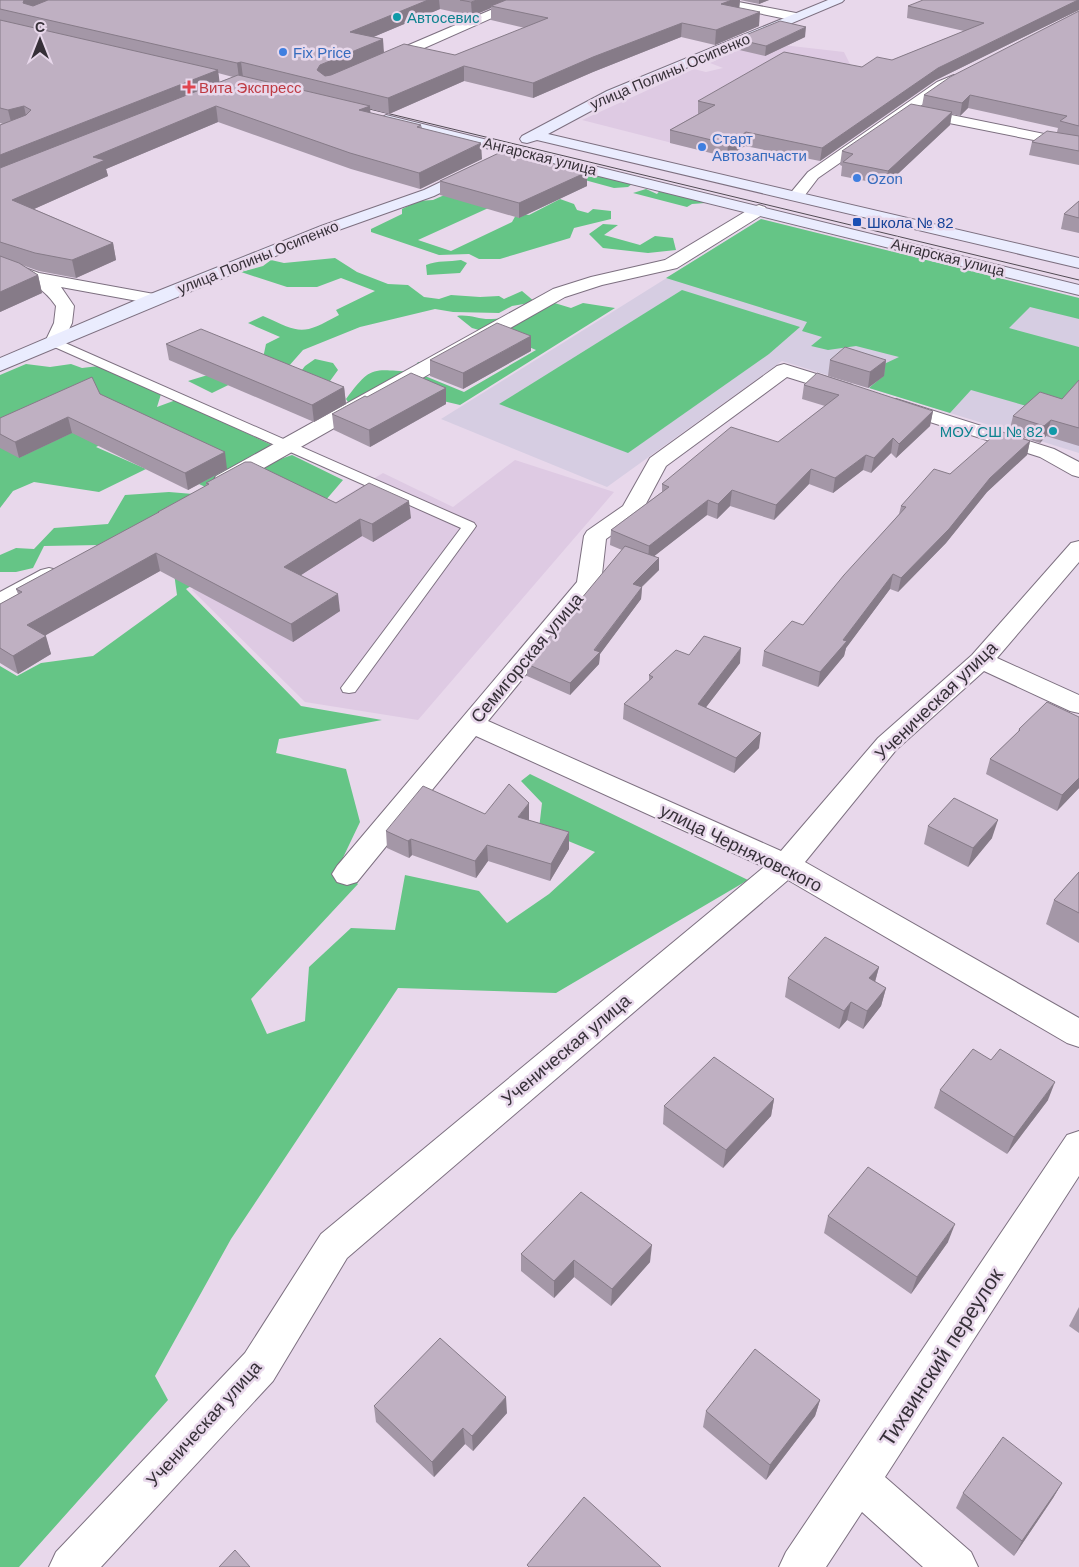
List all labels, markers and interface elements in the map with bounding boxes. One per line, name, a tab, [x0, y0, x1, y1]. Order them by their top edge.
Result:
place label: Автосевис	[407, 9, 480, 26]
marker: Автосевис	[391, 11, 403, 23]
north arrow	[15, 15, 65, 65]
text: С	[35, 19, 45, 35]
street label: улица Полины Осипенко	[588, 30, 752, 112]
place label: Fix Price	[293, 44, 351, 61]
marker: Fix Price	[277, 46, 289, 58]
place label: Вита Экспресс	[199, 79, 302, 96]
marker: Вита Экспресс	[183, 81, 195, 93]
place label: Старт Автозапчасти	[712, 130, 807, 164]
street label: Ангарская улица	[481, 134, 599, 178]
marker: Старт Автозапчасти	[696, 141, 708, 153]
place label: Ozon	[867, 170, 903, 187]
marker: Ozon	[851, 172, 863, 184]
place label: Школа № 82	[867, 214, 954, 231]
marker: Школа № 82	[851, 216, 863, 228]
street label: улица Полины Осипенко	[175, 217, 341, 297]
street label: Ангарская улица	[889, 235, 1007, 279]
place label: МОУ СШ № 82	[940, 423, 1043, 440]
marker: МОУ СШ № 82	[1047, 425, 1059, 437]
street label: Семигорская улица	[467, 588, 588, 727]
street label: Ученическая улица	[871, 637, 1002, 764]
street label: улица Черняховского	[657, 800, 825, 896]
street label: Ученическая улица	[498, 990, 635, 1110]
street label: Тихвинский переулок	[875, 1263, 1008, 1450]
street label: Ученическая улица	[142, 1356, 266, 1491]

